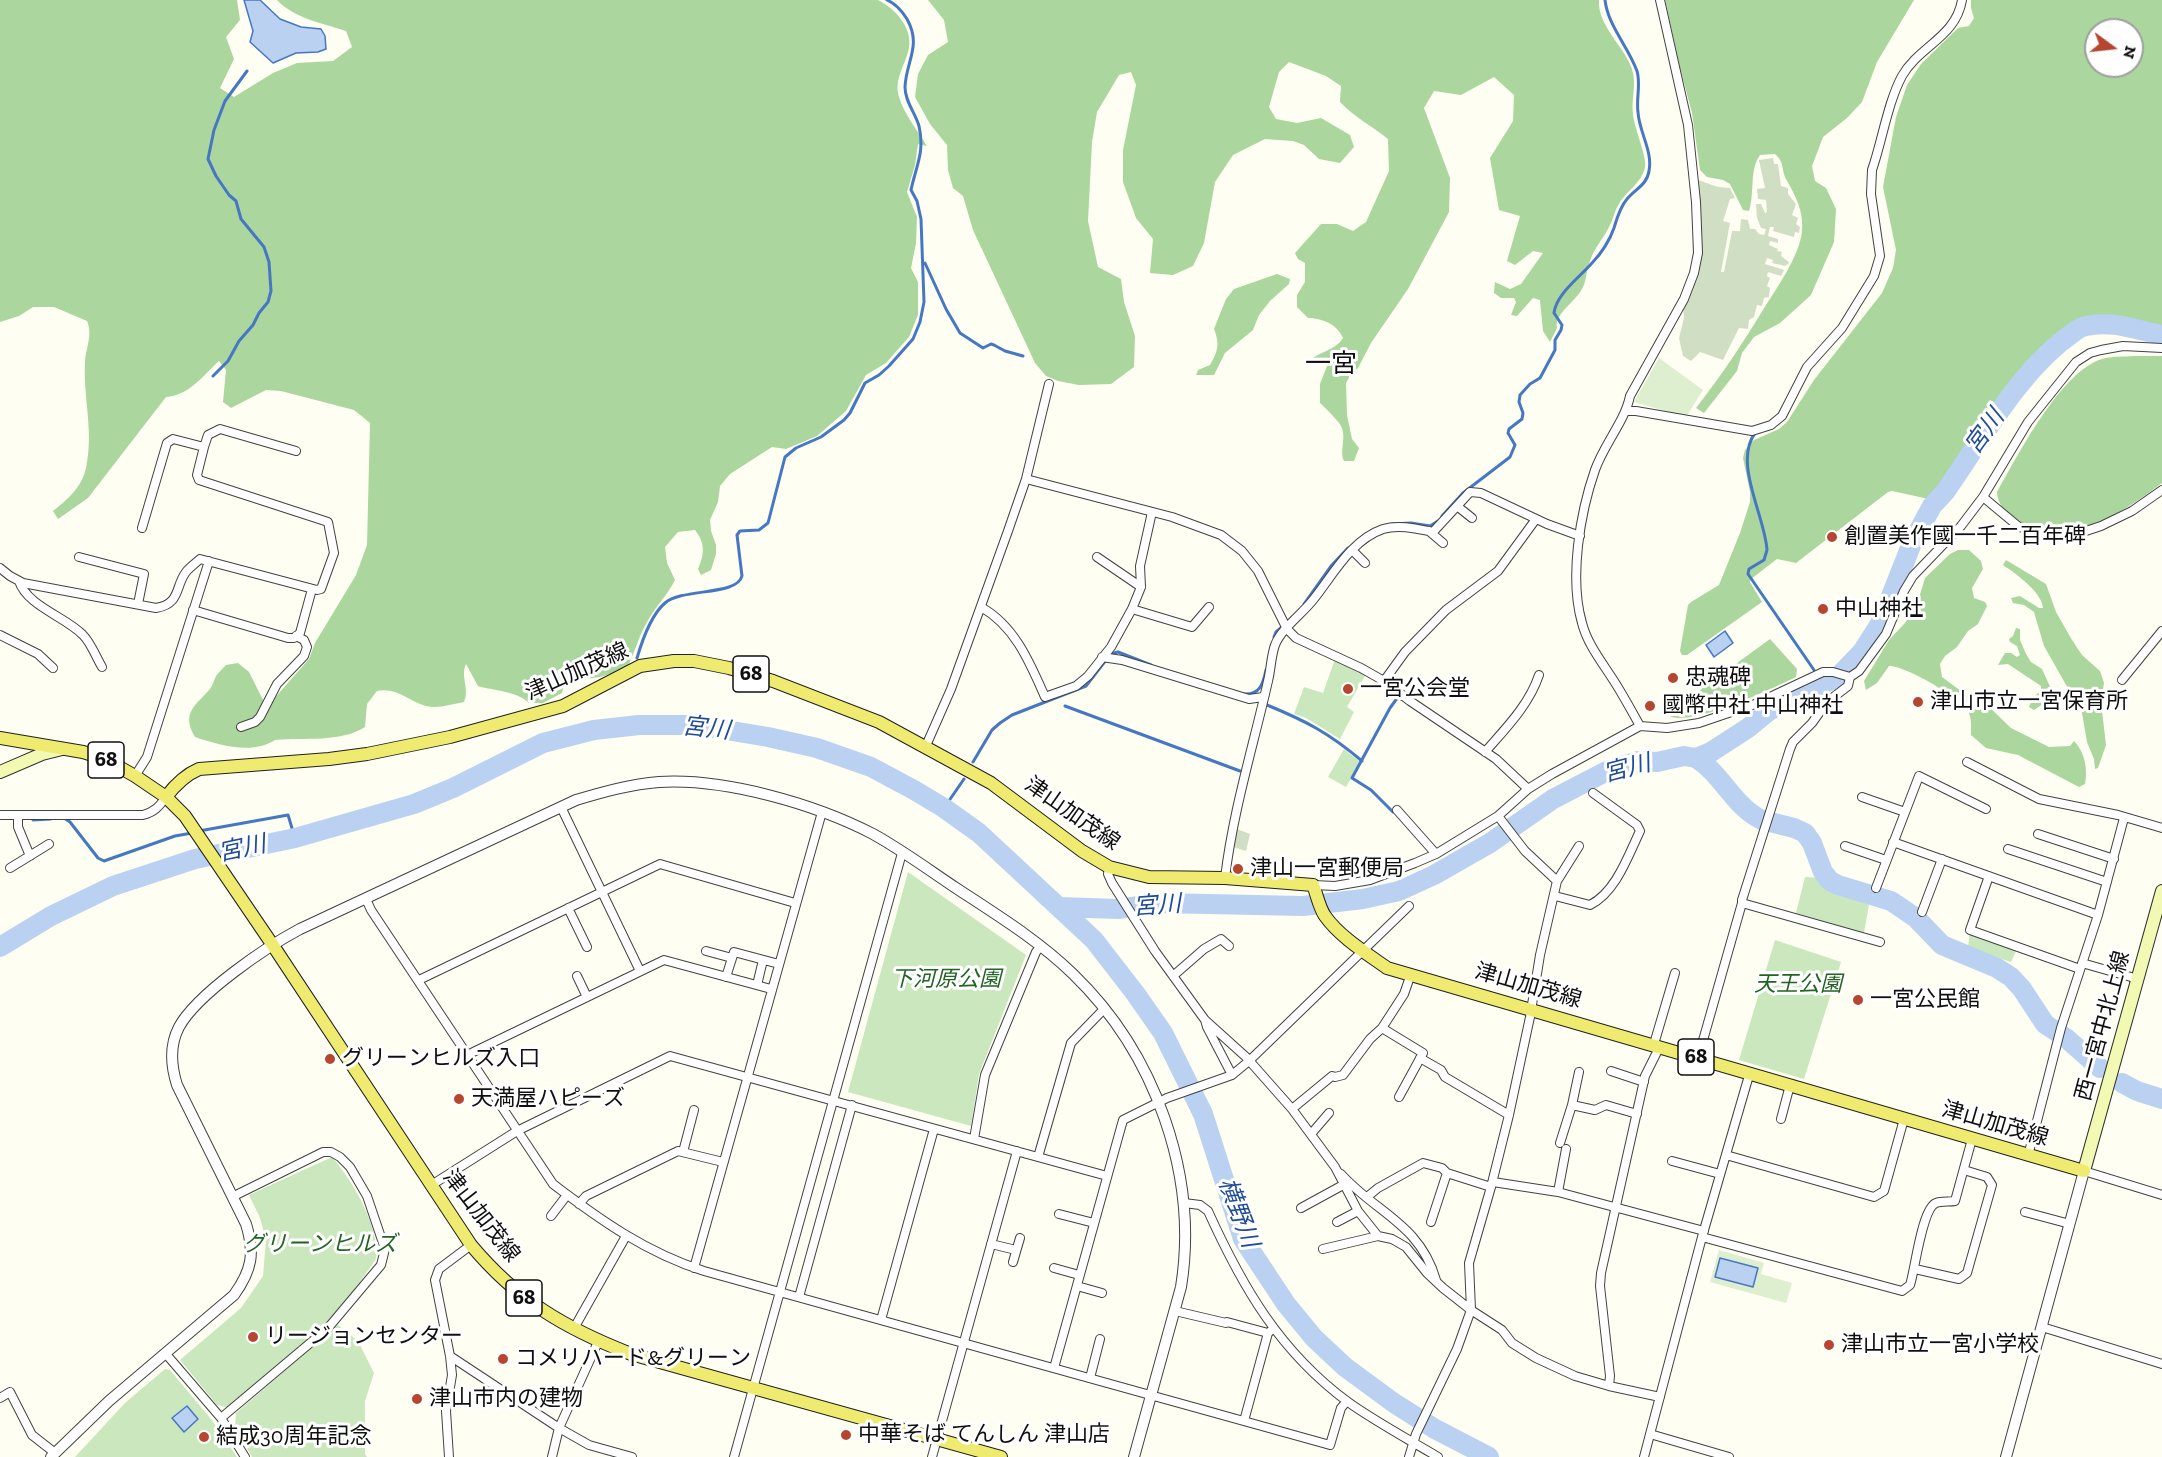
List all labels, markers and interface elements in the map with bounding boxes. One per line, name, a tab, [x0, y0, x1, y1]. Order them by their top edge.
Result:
north arrow	[2084, 18, 2144, 78]
text: N	[2119, 44, 2141, 61]
district label: 一宮	[1305, 349, 1357, 381]
water label: 宮川	[1959, 404, 2011, 460]
place label: 創置美作國一千二百年碑	[1844, 524, 2086, 550]
marker: 創置美作國一千二百年碑	[1825, 530, 1839, 544]
place label: 中山神社	[1835, 596, 1923, 622]
marker: 中山神社	[1816, 602, 1830, 616]
street label: 津山加茂線	[521, 638, 633, 706]
road number: 68	[733, 656, 769, 692]
place label: 忠魂碑	[1685, 665, 1751, 691]
marker: 忠魂碑	[1666, 671, 1680, 685]
place label: 一宮公会堂	[1360, 676, 1470, 702]
marker: 一宮公会堂	[1341, 682, 1355, 696]
place label: 津山市立一宮保育所	[1930, 689, 2128, 715]
place label: 國幣中社 中山神社	[1662, 693, 1843, 719]
marker: 津山市立一宮保育所	[1911, 695, 1925, 709]
marker: 國幣中社 中山神社	[1643, 699, 1657, 713]
water label: 宮川	[681, 712, 731, 746]
road number: 68	[88, 742, 124, 778]
water label: 宮川	[1600, 749, 1654, 789]
street label: 津山加茂線	[1019, 772, 1125, 856]
water label: 宮川	[216, 830, 268, 868]
place label: 津山一宮郵便局	[1250, 856, 1404, 882]
marker: 津山一宮郵便局	[1231, 862, 1245, 876]
water label: 宮川	[1132, 890, 1182, 922]
street label: 西一宮中北上線	[2070, 948, 2136, 1104]
street label: 津山加茂線	[1471, 958, 1585, 1014]
park label: 下河原公園	[891, 967, 1001, 993]
park label: 天王公園	[1754, 972, 1842, 998]
place label: 一宮公民館	[1870, 987, 1980, 1013]
marker: 一宮公民館	[1851, 993, 1865, 1007]
road number: 68	[1678, 1039, 1714, 1075]
place label: グリーンヒルズ入口	[342, 1046, 540, 1072]
marker: グリーンヒルズ入口	[323, 1052, 337, 1066]
place label: 天満屋ハピーズ	[471, 1086, 625, 1112]
marker: 天満屋ハピーズ	[452, 1092, 466, 1106]
street label: 津山加茂線	[1938, 1096, 2052, 1152]
street label: 津山加茂線	[437, 1165, 525, 1267]
water label: 横野川	[1212, 1174, 1264, 1252]
park label: グリーンヒルズ	[243, 1232, 397, 1258]
road number: 68	[506, 1280, 542, 1316]
place label: リージョンセンター	[265, 1324, 463, 1350]
marker: リージョンセンター	[246, 1330, 260, 1344]
place label: 津山市立一宮小学校	[1841, 1332, 2039, 1358]
marker: 津山市立一宮小学校	[1822, 1338, 1836, 1352]
place label: コメリハード&グリーン	[515, 1346, 751, 1372]
marker: コメリハード&グリーン	[496, 1352, 510, 1366]
place label: 津山市内の建物	[429, 1386, 583, 1412]
marker: 津山市内の建物	[410, 1392, 424, 1406]
place label: 中華そば てんしん 津山店	[858, 1422, 1110, 1448]
place label: 結成30周年記念	[216, 1424, 371, 1450]
marker: 中華そば てんしん 津山店	[839, 1428, 853, 1442]
marker: 結成30周年記念	[197, 1430, 211, 1444]

